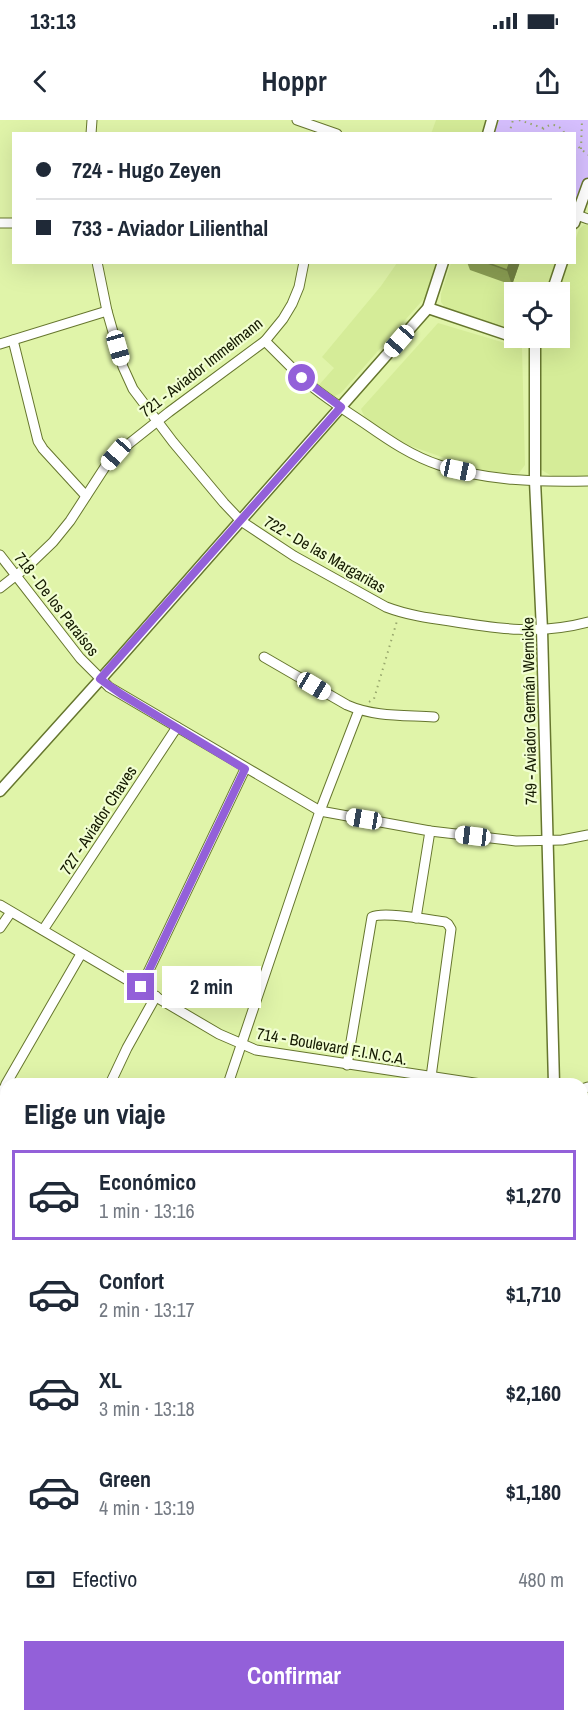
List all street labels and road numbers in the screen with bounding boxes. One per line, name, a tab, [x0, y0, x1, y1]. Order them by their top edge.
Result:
street label: 721 - Aviador Immelmann	[135, 312, 267, 422]
street label: 722 - De las Margaritas	[260, 510, 390, 598]
street label: 718 - De los Paraísos	[9, 548, 105, 660]
street label: 749 - Aviador Germán Wernicke	[516, 617, 542, 805]
street label: 727 - Aviador Chaves	[54, 761, 142, 879]
street label: 714 - Boulevard F.I.N.C.A.	[255, 1022, 409, 1070]

